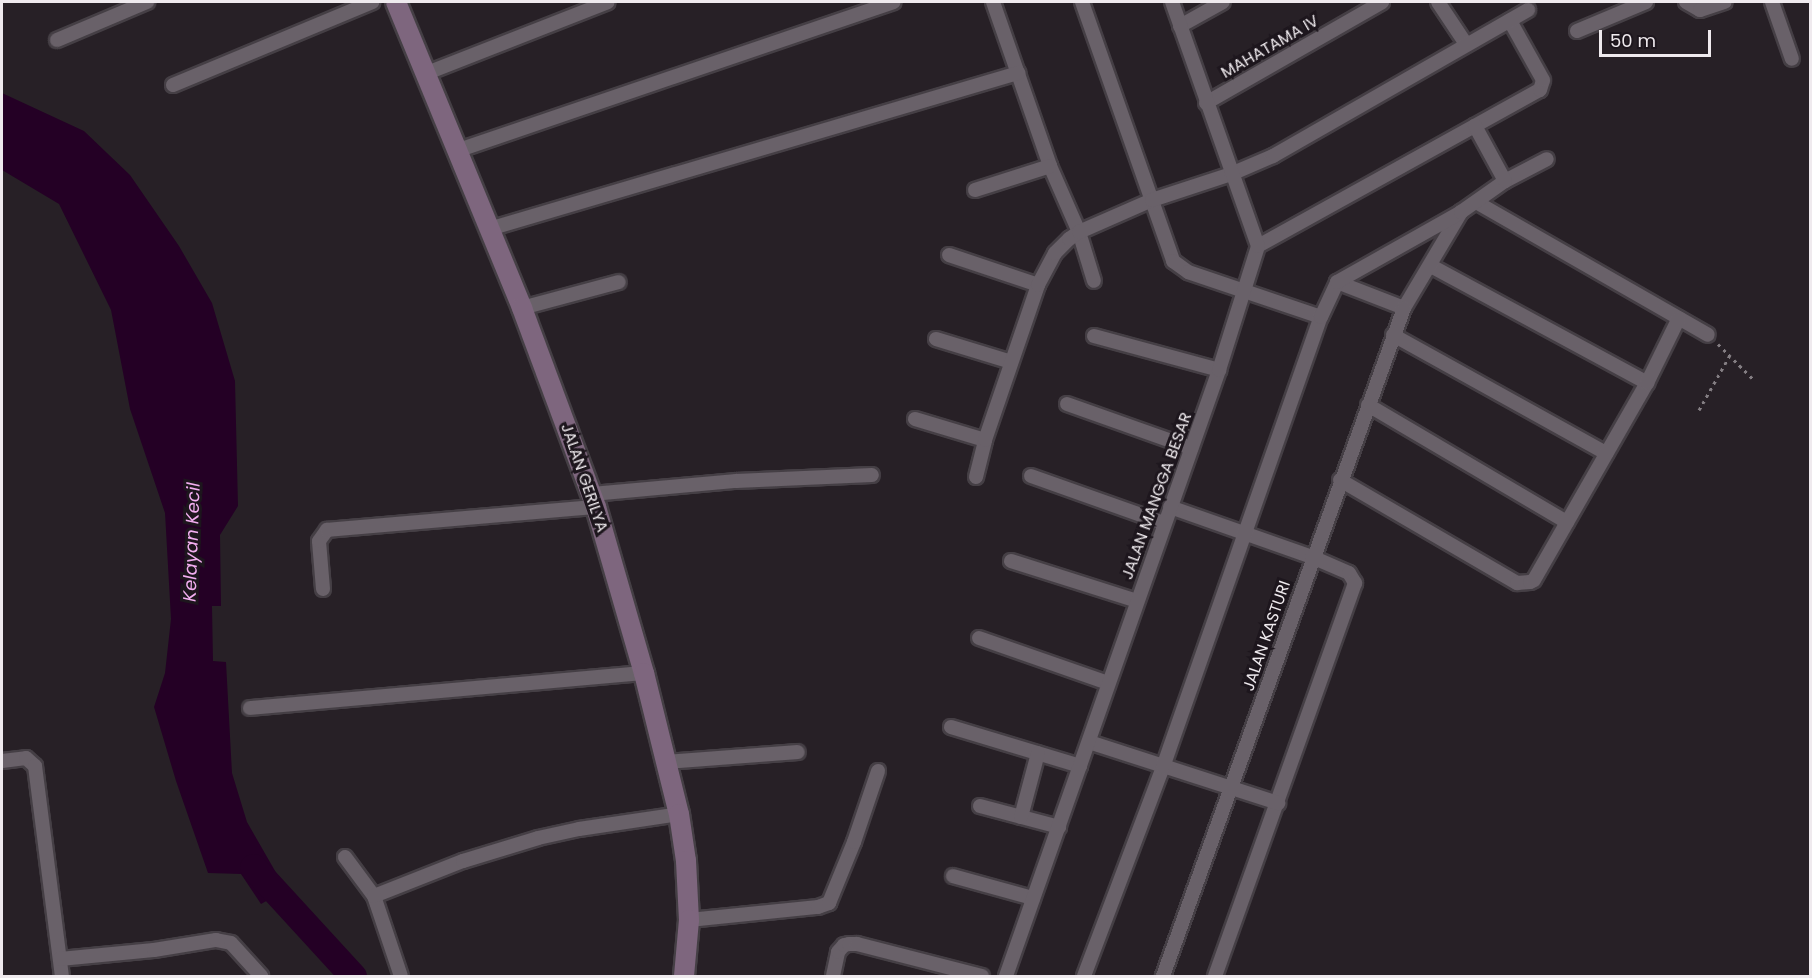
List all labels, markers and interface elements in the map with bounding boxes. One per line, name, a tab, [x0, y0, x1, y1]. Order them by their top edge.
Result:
street label: MAHATAMA IV	[1218, 11, 1322, 83]
scale bar	[1602, 18, 1714, 56]
text: 50 m	[1610, 28, 1656, 53]
street label: JALAN MANGGA BESAR	[1118, 410, 1196, 582]
street label: JALAN GERILYA	[556, 421, 612, 535]
water label: Kelayan Kecil	[179, 482, 205, 602]
street label: JALAN KASTURI	[1239, 578, 1295, 694]

